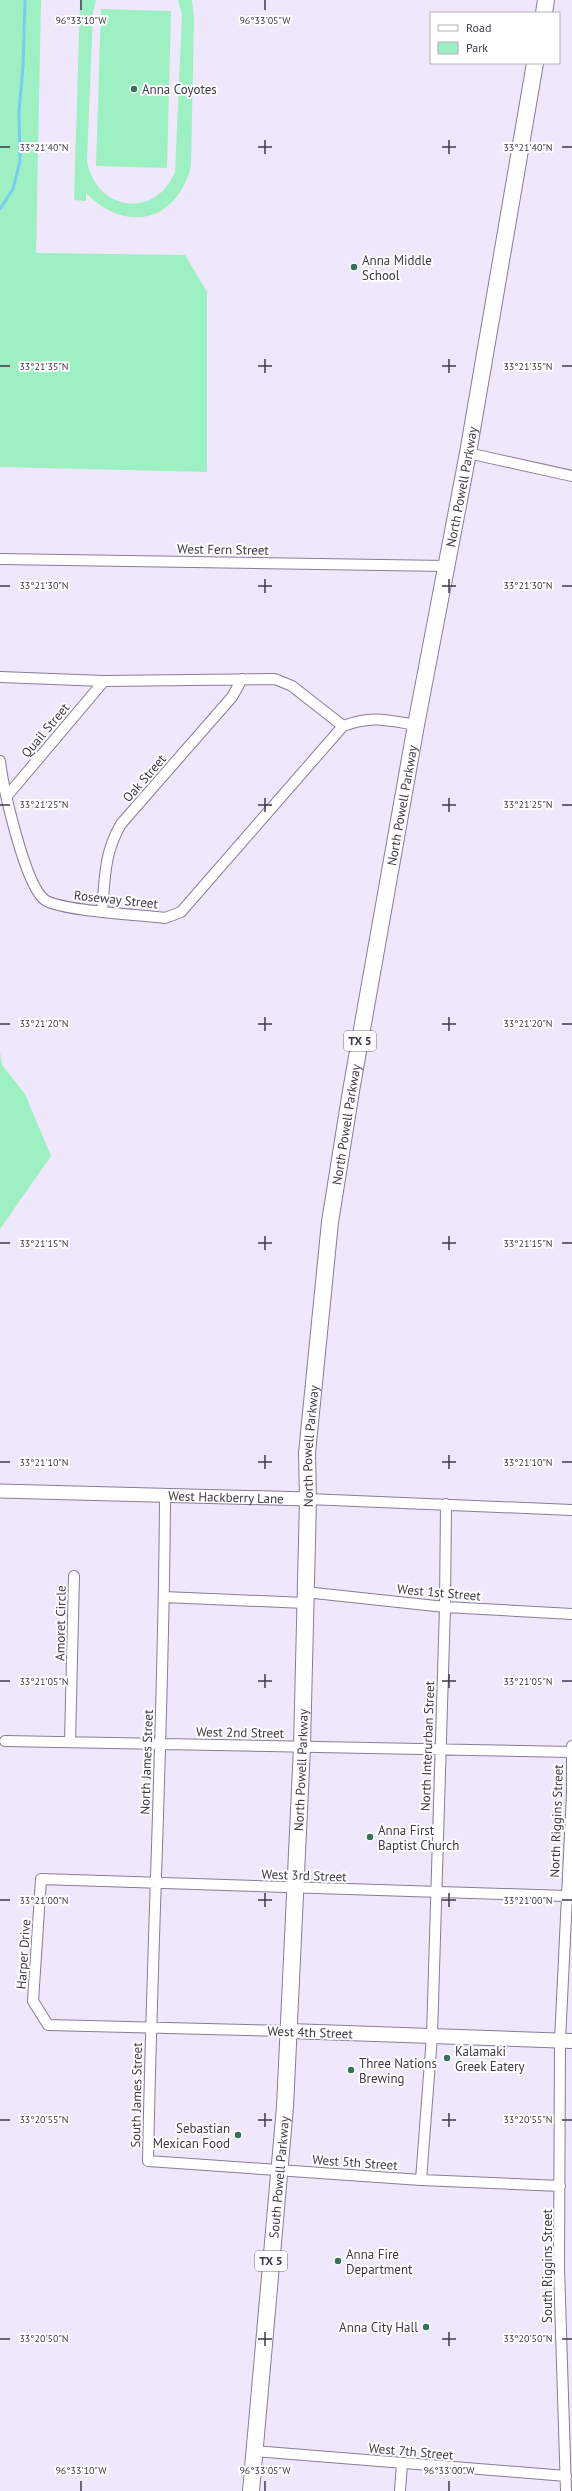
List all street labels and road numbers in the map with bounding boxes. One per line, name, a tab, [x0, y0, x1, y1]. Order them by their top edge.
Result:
street label: North Powell Parkway	[442, 425, 481, 549]
street label: West Fern Street	[177, 540, 270, 559]
street label: Quail Street	[18, 699, 74, 761]
street label: North Powell Parkway	[383, 744, 421, 867]
street label: Oak Street	[119, 750, 170, 806]
street label: Roseway Street	[73, 887, 159, 912]
road number: TX 5	[344, 1031, 376, 1051]
street label: North Powell Parkway	[328, 1063, 365, 1186]
street label: North Powell Parkway	[299, 1384, 323, 1507]
street label: West Hackberry Lane	[168, 1487, 284, 1507]
street label: West 1st Street	[396, 1580, 482, 1605]
street label: Amoret Circle	[51, 1585, 70, 1661]
street label: North Interurban Street	[417, 1680, 438, 1811]
street label: North James Street	[136, 1709, 157, 1815]
street label: North Powell Parkway	[290, 1709, 312, 1831]
street label: West 2nd Street	[196, 1723, 285, 1742]
street label: North Riggins Street	[546, 1763, 567, 1878]
street label: West 3rd Street	[261, 1866, 348, 1886]
street label: Harper Drive	[13, 1918, 34, 1990]
street label: West 4th Street	[267, 2023, 354, 2043]
street label: South James Street	[127, 2042, 146, 2148]
street label: South Powell Parkway	[265, 2115, 293, 2239]
street label: West 5th Street	[312, 2151, 399, 2174]
street label: South Riggins Street	[539, 2209, 556, 2323]
road number: TX 5	[255, 2251, 287, 2271]
street label: West 7th Street	[368, 2439, 455, 2464]

